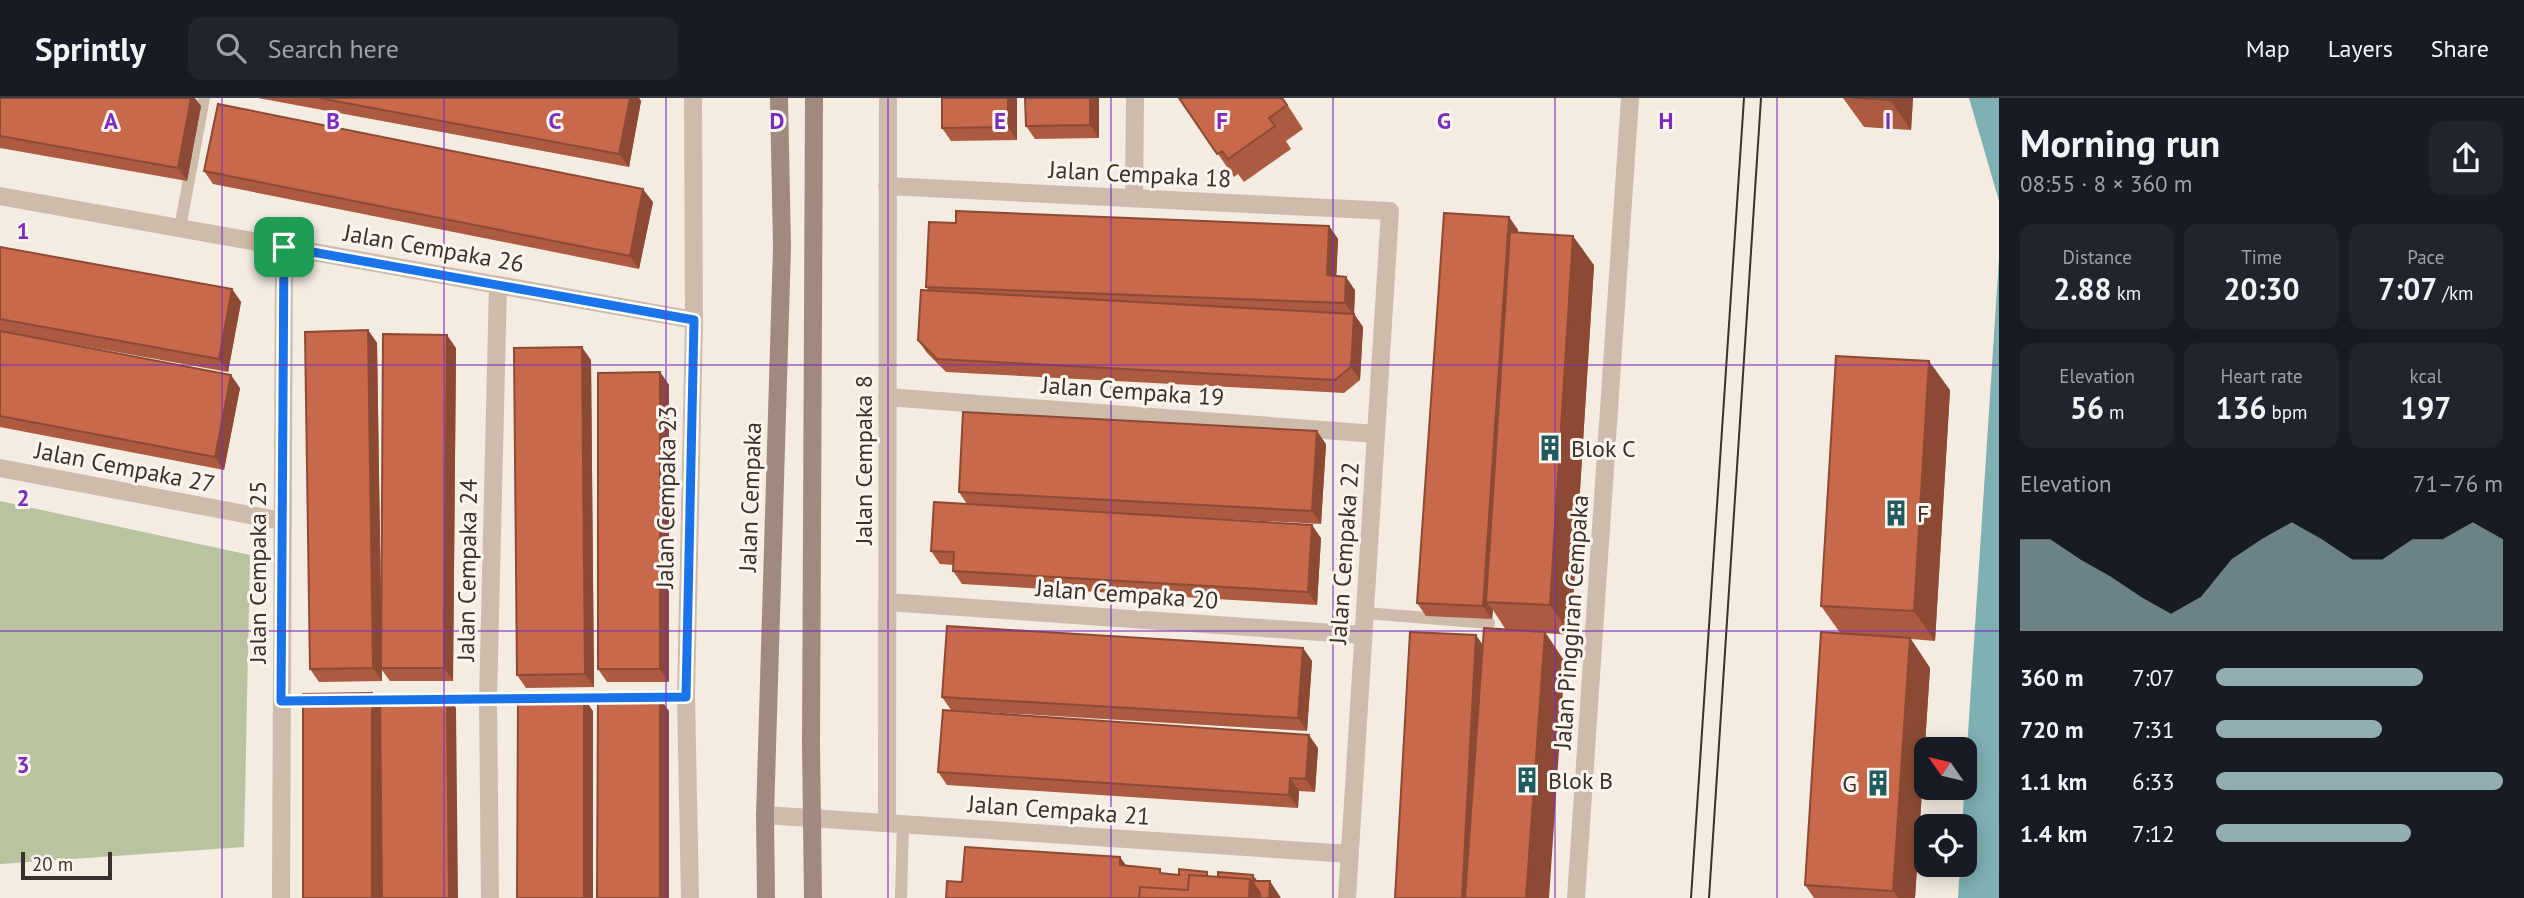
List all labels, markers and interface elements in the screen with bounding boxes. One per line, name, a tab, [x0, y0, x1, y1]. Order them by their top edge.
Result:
search box	[188, 17, 678, 80]
text: Sprintly	[35, 27, 146, 70]
icon: search	[212, 29, 250, 67]
text: Search here	[268, 32, 399, 65]
text: Map	[2246, 33, 2290, 64]
text: Layers	[2328, 33, 2393, 64]
text: Share	[2431, 33, 2489, 64]
text: A	[104, 106, 118, 135]
text: B	[326, 106, 340, 135]
text: C	[549, 106, 562, 135]
text: D	[770, 106, 784, 135]
text: E	[994, 106, 1006, 135]
text: F	[1216, 106, 1228, 135]
text: G	[1437, 106, 1451, 135]
text: H	[1659, 106, 1673, 135]
text: I	[1885, 106, 1891, 135]
text: Morning run	[2020, 118, 2220, 167]
button: share	[2429, 121, 2503, 195]
street label: Jalan Cempaka 18	[1047, 154, 1232, 194]
text: 08:55 · 8 × 360 m	[2020, 169, 2192, 198]
text: 1	[16, 216, 30, 245]
pin	[254, 217, 314, 277]
street label: Jalan Cempaka 26	[340, 217, 527, 279]
icon: arrive	[265, 228, 303, 266]
text: Distance	[2062, 245, 2132, 269]
text: Time	[2241, 245, 2282, 269]
text: Pace	[2407, 245, 2444, 269]
text: 2.88	[2053, 269, 2112, 308]
text: 20:30	[2223, 269, 2300, 308]
text: 7:07	[2378, 269, 2437, 308]
text: km	[2112, 281, 2141, 305]
text: /km	[2437, 281, 2474, 305]
text: Elevation	[2059, 364, 2135, 388]
text: Heart rate	[2220, 364, 2303, 388]
text: kcal	[2410, 364, 2442, 388]
street label: Jalan Cempaka 19	[1040, 369, 1225, 413]
street label: Jalan Cempaka 8	[848, 375, 879, 546]
text: 56	[2070, 388, 2104, 427]
text: 136	[2215, 388, 2266, 427]
text: 197	[2400, 388, 2451, 427]
text: m	[2104, 400, 2124, 424]
text: bpm	[2266, 400, 2308, 424]
street label: Jalan Cempaka 23	[649, 405, 683, 590]
street label: Jalan Cempaka	[732, 421, 768, 574]
building icon: Blok C	[1535, 433, 1565, 463]
place label: Blok C	[1571, 433, 1636, 464]
street label: Jalan Cempaka 27	[31, 434, 218, 500]
street label: Jalan Cempaka 22	[1322, 461, 1366, 646]
text: Elevation	[2020, 469, 2112, 498]
text: 71–76 m	[2413, 469, 2503, 498]
street label: Jalan Cempaka 24	[450, 478, 484, 663]
street label: Jalan Cempaka 25	[242, 481, 273, 664]
text: 2	[16, 483, 30, 512]
street label: Jalan Pinggiran Cempaka	[1547, 494, 1595, 751]
building icon: F	[1881, 498, 1911, 528]
place label: F	[1917, 498, 1929, 529]
street label: Jalan Cempaka 20	[1034, 572, 1219, 616]
text: 360 m	[2020, 663, 2083, 692]
text: 7:07	[2132, 663, 2175, 692]
text: 720 m	[2020, 715, 2083, 744]
text: 7:31	[2132, 715, 2175, 744]
north arrow	[1914, 737, 1978, 800]
map controls	[1914, 737, 1977, 877]
text: 3	[16, 750, 30, 779]
building icon: Blok B	[1512, 765, 1542, 795]
place label: Blok B	[1548, 765, 1613, 796]
text: 1.1 km	[2020, 767, 2087, 796]
text: 6:33	[2132, 767, 2175, 796]
place label: G	[1842, 768, 1857, 799]
building icon: G	[1863, 768, 1893, 798]
street label: Jalan Cempaka 21	[966, 788, 1151, 832]
button: locate	[1914, 814, 1977, 877]
text: 1.4 km	[2020, 819, 2087, 848]
text: 7:12	[2132, 819, 2175, 848]
scale bar	[21, 849, 112, 881]
text: 20 m	[32, 852, 73, 876]

